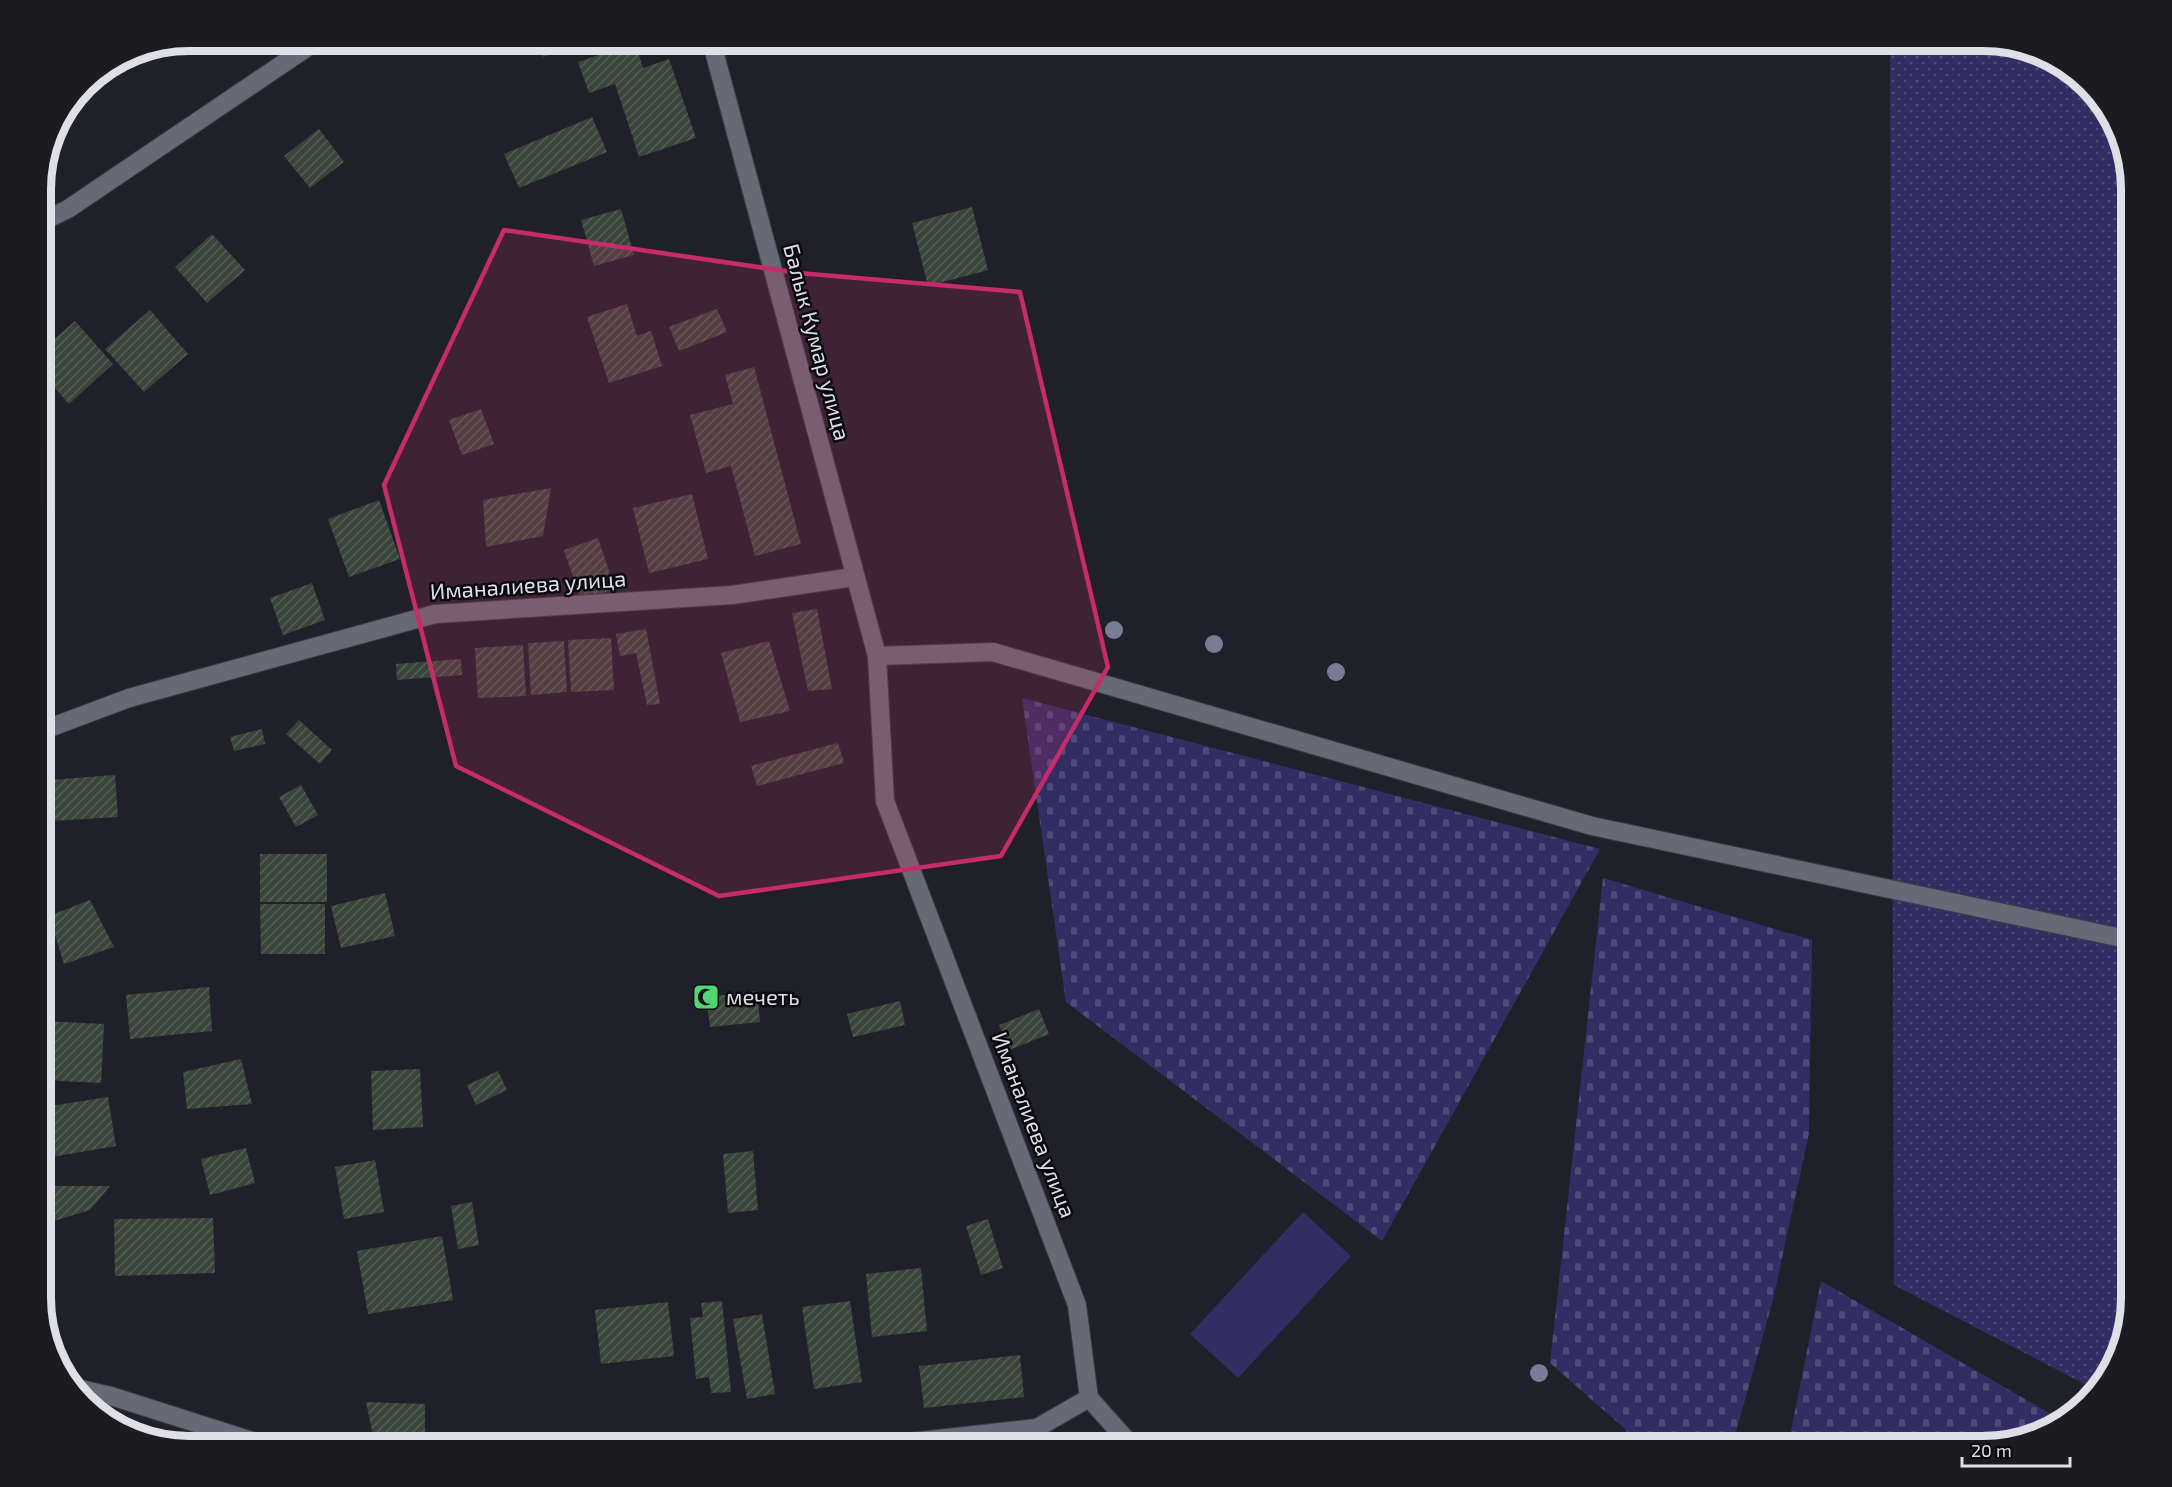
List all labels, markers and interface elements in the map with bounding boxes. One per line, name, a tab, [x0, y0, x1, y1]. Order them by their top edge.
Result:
street label: Балык Кумар улица	[778, 241, 857, 443]
street label: Иманалиева улица	[429, 564, 627, 605]
mosque icon: мечеть	[691, 982, 721, 1012]
place label: мечеть	[726, 983, 800, 1009]
street label: Иманалиева улица	[987, 1028, 1082, 1221]
scale bar	[1962, 1430, 2070, 1468]
text: 20 m	[1971, 1439, 2012, 1461]

